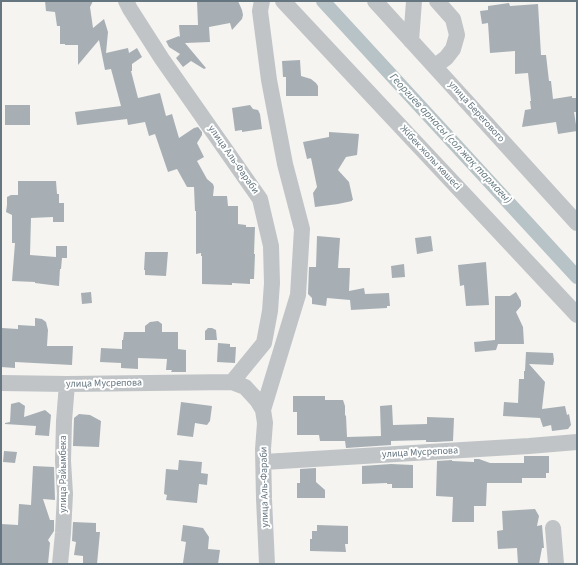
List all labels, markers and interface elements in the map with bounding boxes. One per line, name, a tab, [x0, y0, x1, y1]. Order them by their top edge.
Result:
water label: Георгиев арнасы (сол жақ тармағы)	[386, 71, 514, 207]
street label: улица Берегового	[445, 79, 507, 145]
street label: улица Аль-Фараби	[205, 123, 261, 197]
street label: Жібек жолы көшесі	[397, 123, 463, 193]
street label: улица Мусрепова	[66, 377, 142, 391]
street label: улица Райымбека	[58, 435, 70, 513]
street label: улица Мусрепова	[382, 445, 458, 461]
street label: улица Аль-Фараби	[258, 446, 272, 528]

